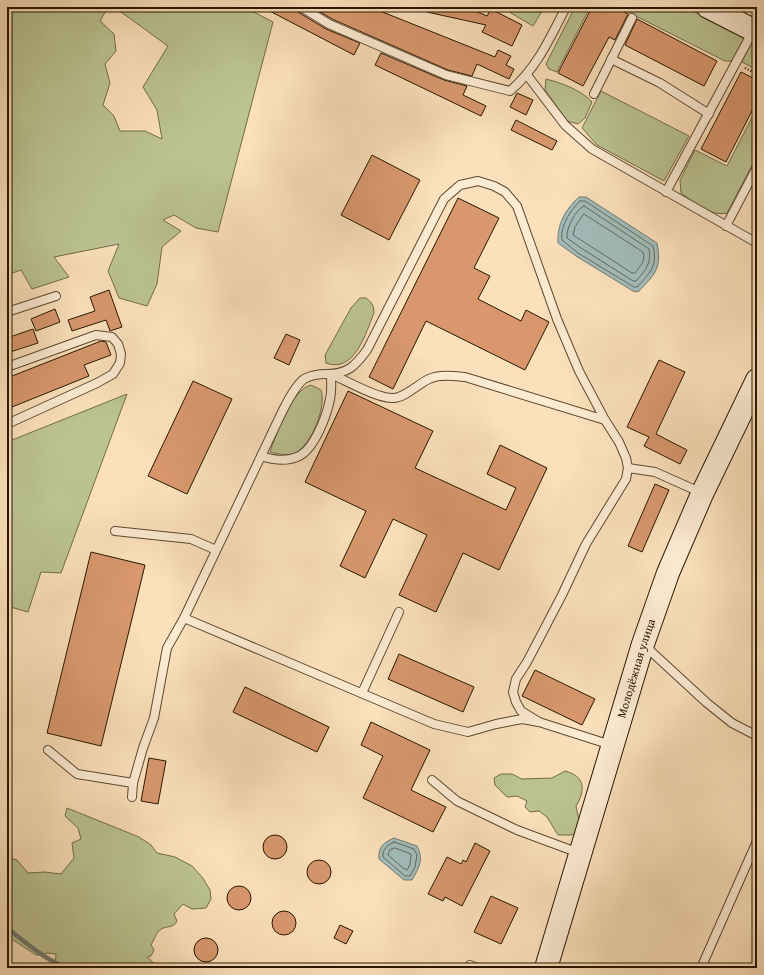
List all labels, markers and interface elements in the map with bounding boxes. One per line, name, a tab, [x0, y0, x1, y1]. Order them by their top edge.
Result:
street label: Молодёжная улица	[612, 616, 659, 720]

